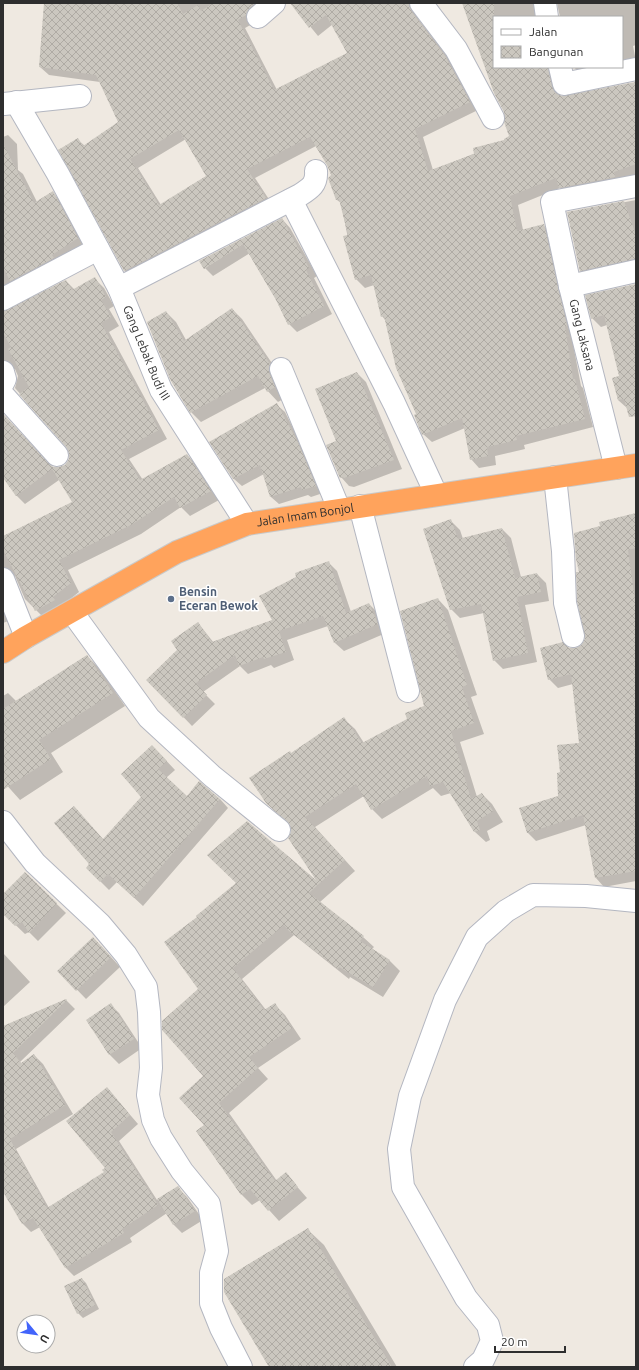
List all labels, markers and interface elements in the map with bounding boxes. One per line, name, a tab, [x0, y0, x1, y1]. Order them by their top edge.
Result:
legend	[493, 16, 623, 68]
text: Jalan	[529, 25, 557, 38]
text: Bangunan	[529, 45, 583, 58]
street label: Gang Laksana	[567, 298, 598, 372]
street label: Gang Lebak Budi III	[121, 303, 173, 402]
street label: Jalan Imam Bonjol	[256, 501, 355, 528]
place label: Bensin Eceran Bewok	[179, 585, 258, 612]
marker: Bensin Eceran Bewok	[166, 594, 176, 604]
north arrow	[16, 1314, 56, 1354]
scale bar	[495, 1328, 565, 1354]
text: U	[38, 1333, 52, 1345]
text: 20 m	[501, 1335, 528, 1348]

